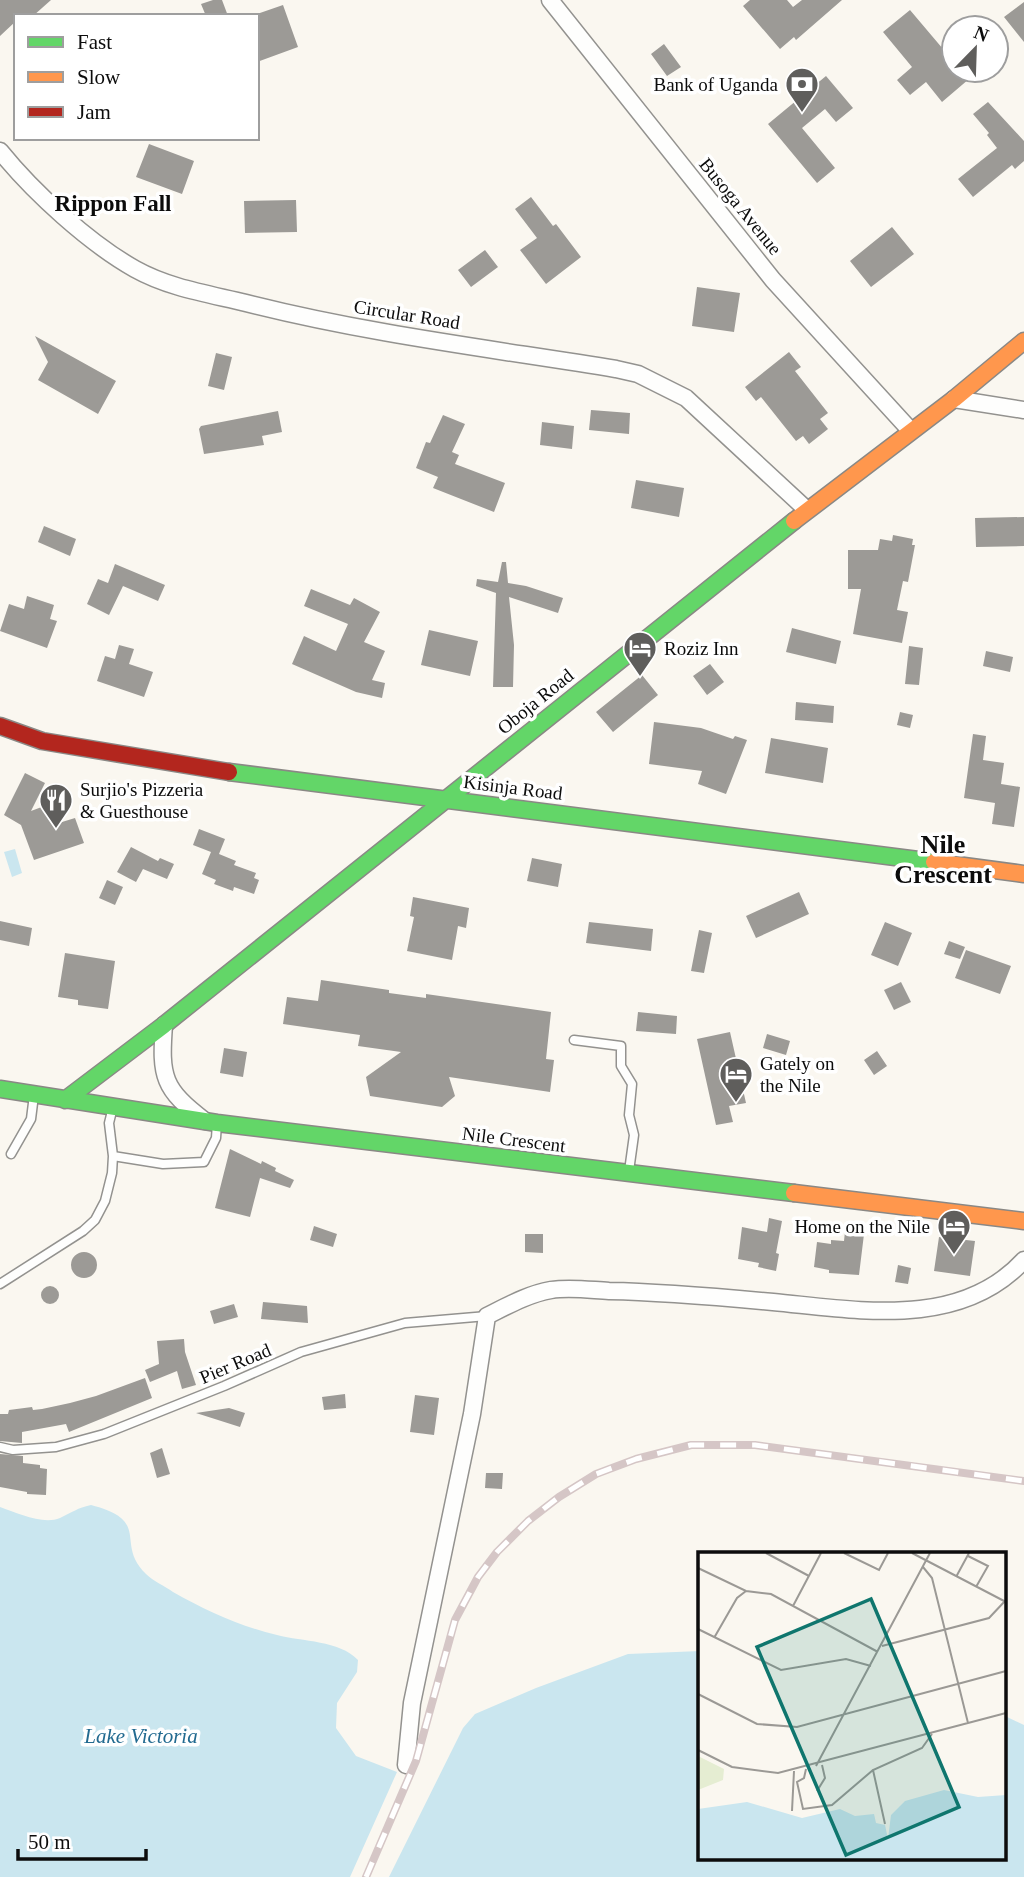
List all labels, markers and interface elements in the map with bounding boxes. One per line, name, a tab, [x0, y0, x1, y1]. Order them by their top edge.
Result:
legend	[14, 14, 259, 140]
north arrow	[940, 14, 1010, 84]
text: N	[971, 21, 992, 46]
text: Fast	[77, 30, 112, 54]
text: Slow	[77, 65, 121, 89]
bank icon: Bank of Uganda	[783, 65, 821, 114]
place label: Bank of Uganda	[653, 74, 779, 95]
text: Jam	[77, 100, 111, 124]
street label: Busoga Avenue	[695, 154, 786, 259]
district label: Rippon Fall	[55, 191, 171, 216]
street label: Circular Road	[352, 296, 462, 333]
hotel icon: Roziz Inn	[621, 629, 659, 678]
place label: Roziz Inn	[664, 638, 739, 659]
street label: Oboja Road	[493, 664, 578, 738]
street label: Kisinja Road	[462, 771, 564, 804]
place label: Surjio's Pizzeria & Guesthouse	[80, 779, 204, 822]
restaurant icon: Surjio's Pizzeria & Guesthouse	[37, 781, 75, 830]
district label: Nile Crescent	[894, 830, 992, 889]
place label: Gately on the Nile	[760, 1053, 835, 1096]
hotel icon: Gately on the Nile	[717, 1055, 755, 1104]
street label: Nile Crescent	[461, 1123, 568, 1156]
hotel icon: Home on the Nile	[935, 1207, 973, 1256]
place label: Home on the Nile	[794, 1216, 930, 1237]
street label: Pier Road	[196, 1339, 274, 1388]
inset map	[698, 1552, 1006, 1860]
water label: Lake Victoria	[83, 1724, 198, 1748]
scale bar	[18, 1818, 145, 1862]
text: 50 m	[28, 1830, 71, 1854]

